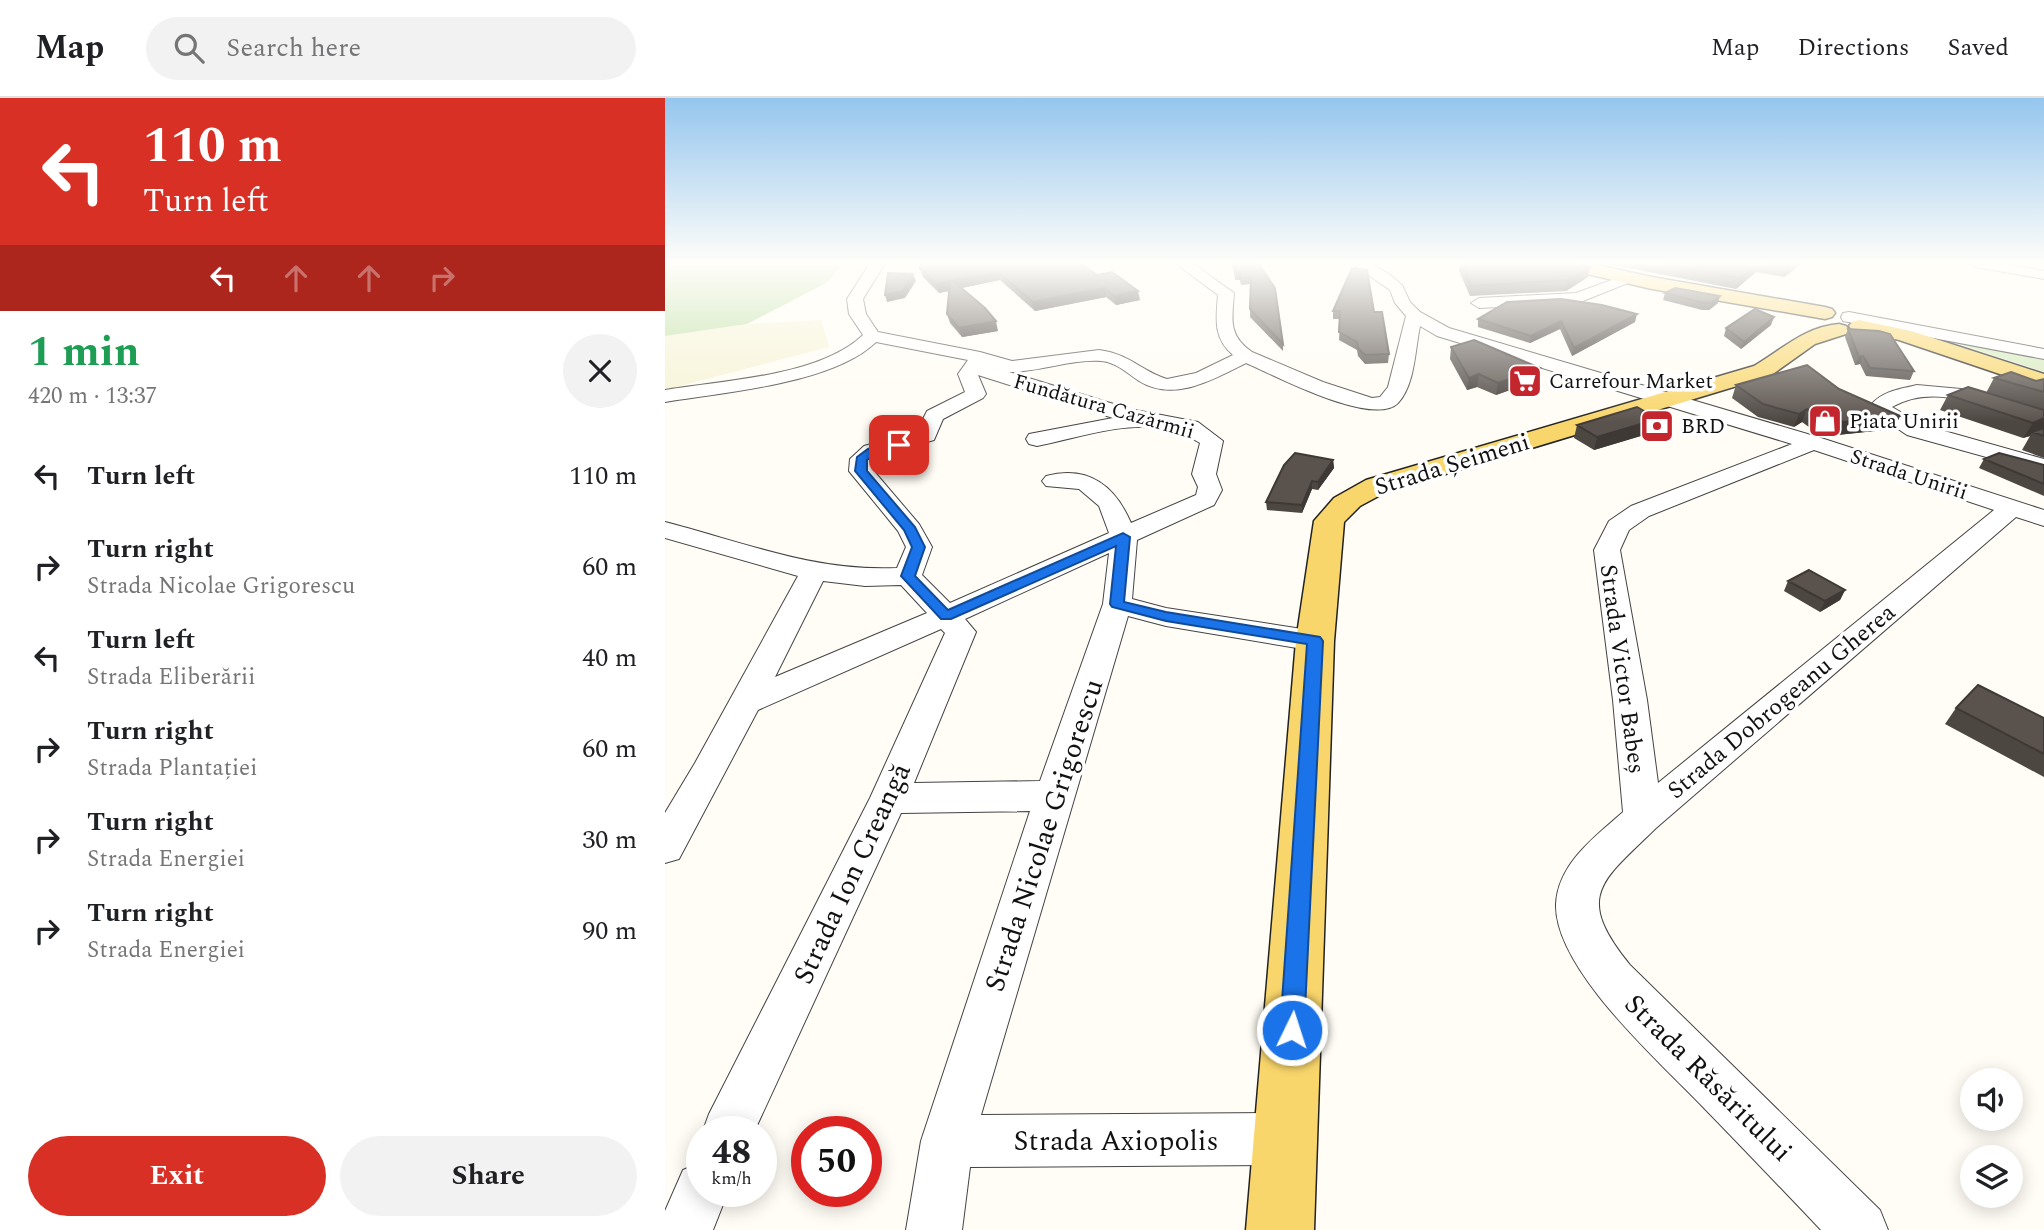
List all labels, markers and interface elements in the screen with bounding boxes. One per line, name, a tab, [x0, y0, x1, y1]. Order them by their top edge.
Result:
search box	[146, 17, 636, 80]
text: Map	[35, 23, 104, 73]
text: Search here	[226, 28, 361, 68]
icon: search	[170, 29, 208, 67]
text: Map	[1711, 30, 1759, 66]
text: Directions	[1797, 30, 1909, 66]
text: Saved	[1947, 30, 2009, 66]
text: 110 m	[143, 109, 282, 184]
icon: left	[28, 126, 119, 217]
text: Turn left	[143, 177, 269, 226]
icon: left	[204, 259, 242, 297]
icon: ahead	[277, 259, 315, 297]
icon: ahead	[350, 259, 388, 297]
icon: right	[423, 259, 461, 297]
text: 1 min	[28, 321, 140, 384]
button: close	[563, 334, 637, 408]
supermarket icon: Carrefour Market	[1506, 362, 1544, 400]
street label: Fundătura Cazărmii	[1009, 366, 1198, 448]
place label: Carrefour Market	[1549, 366, 1713, 398]
text: 420 m · 13:37	[28, 379, 157, 414]
shop icon: Piata Unirii	[1806, 402, 1844, 440]
place label: Piata Unirii	[1849, 406, 1959, 438]
bank icon: BRD	[1638, 407, 1676, 445]
place label: BRD	[1681, 411, 1725, 443]
pin	[869, 415, 929, 475]
street label: Strada Șeimeni	[1370, 424, 1534, 506]
icon: arrive	[880, 426, 918, 464]
street label: Strada Unirii	[1846, 441, 1972, 509]
text: Turn left	[87, 456, 195, 496]
text: 110 m	[569, 456, 637, 496]
icon: left	[28, 457, 66, 495]
text: Turn right	[87, 529, 214, 569]
text: 60 m	[582, 547, 637, 587]
icon: right	[28, 548, 66, 586]
street label: Strada Victor Babeș	[1589, 562, 1655, 776]
text: Strada Nicolae Grigorescu	[87, 569, 355, 604]
street label: Strada Dobrogeanu Gherea	[1660, 595, 1904, 808]
text: Turn left	[87, 620, 195, 660]
text: 40 m	[582, 638, 637, 678]
icon: left	[28, 639, 66, 677]
text: Strada Eliberării	[87, 660, 256, 695]
street label: Strada Nicolae Grigorescu	[974, 674, 1115, 997]
text: Turn right	[87, 711, 214, 751]
text: 60 m	[582, 729, 637, 769]
icon: right	[28, 730, 66, 768]
text: Strada Plantației	[87, 751, 257, 786]
street label: Strada Ion Creangă	[782, 756, 923, 991]
text: Turn right	[87, 802, 214, 842]
text: 30 m	[582, 820, 637, 860]
icon: right	[28, 821, 66, 859]
text: Strada Energiei	[87, 842, 245, 877]
text: Turn right	[87, 893, 214, 933]
text: 90 m	[582, 911, 637, 951]
icon: right	[28, 912, 66, 950]
text: Strada Energiei	[87, 933, 245, 968]
street label: Strada Răsăritului	[1614, 984, 1802, 1172]
position arrow	[1255, 993, 1329, 1067]
map controls	[1960, 1068, 2023, 1208]
button: sound	[1960, 1068, 2023, 1131]
speed limit sign: 50	[791, 1116, 882, 1207]
street label: Strada Axiopolis	[1013, 1120, 1219, 1163]
text: 48	[712, 1126, 751, 1179]
button: Exit	[28, 1136, 326, 1216]
button: Share	[340, 1136, 637, 1216]
button: layers	[1960, 1145, 2023, 1208]
text: km/h	[711, 1165, 752, 1192]

